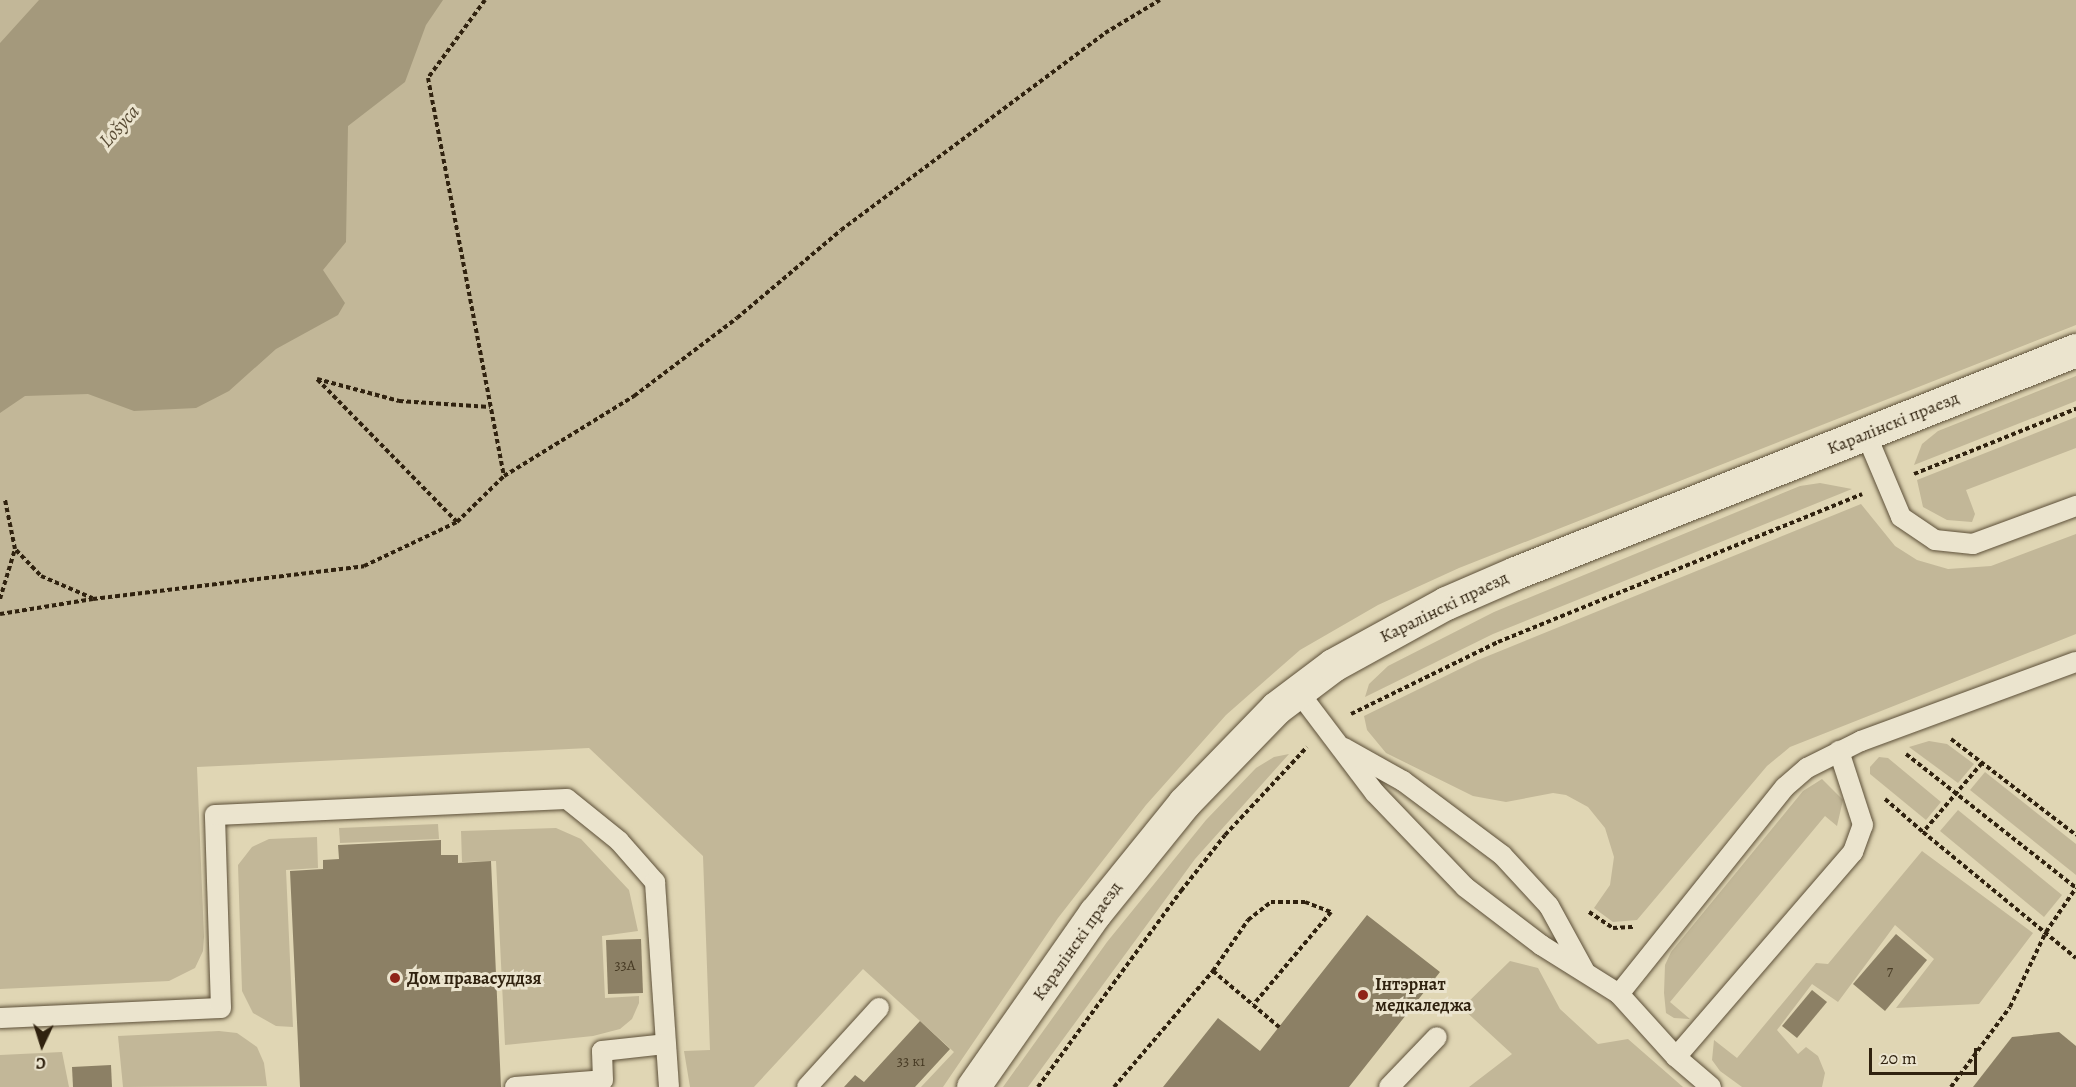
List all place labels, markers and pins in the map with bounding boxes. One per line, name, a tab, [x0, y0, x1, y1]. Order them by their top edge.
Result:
place label: Дом правасуддзя	[407, 967, 542, 989]
marker: Дом правасуддзя	[388, 971, 402, 985]
place label: Інтэрнат медкаледжа	[1375, 974, 1472, 1016]
marker: Інтэрнат медкаледжа	[1356, 988, 1370, 1002]

